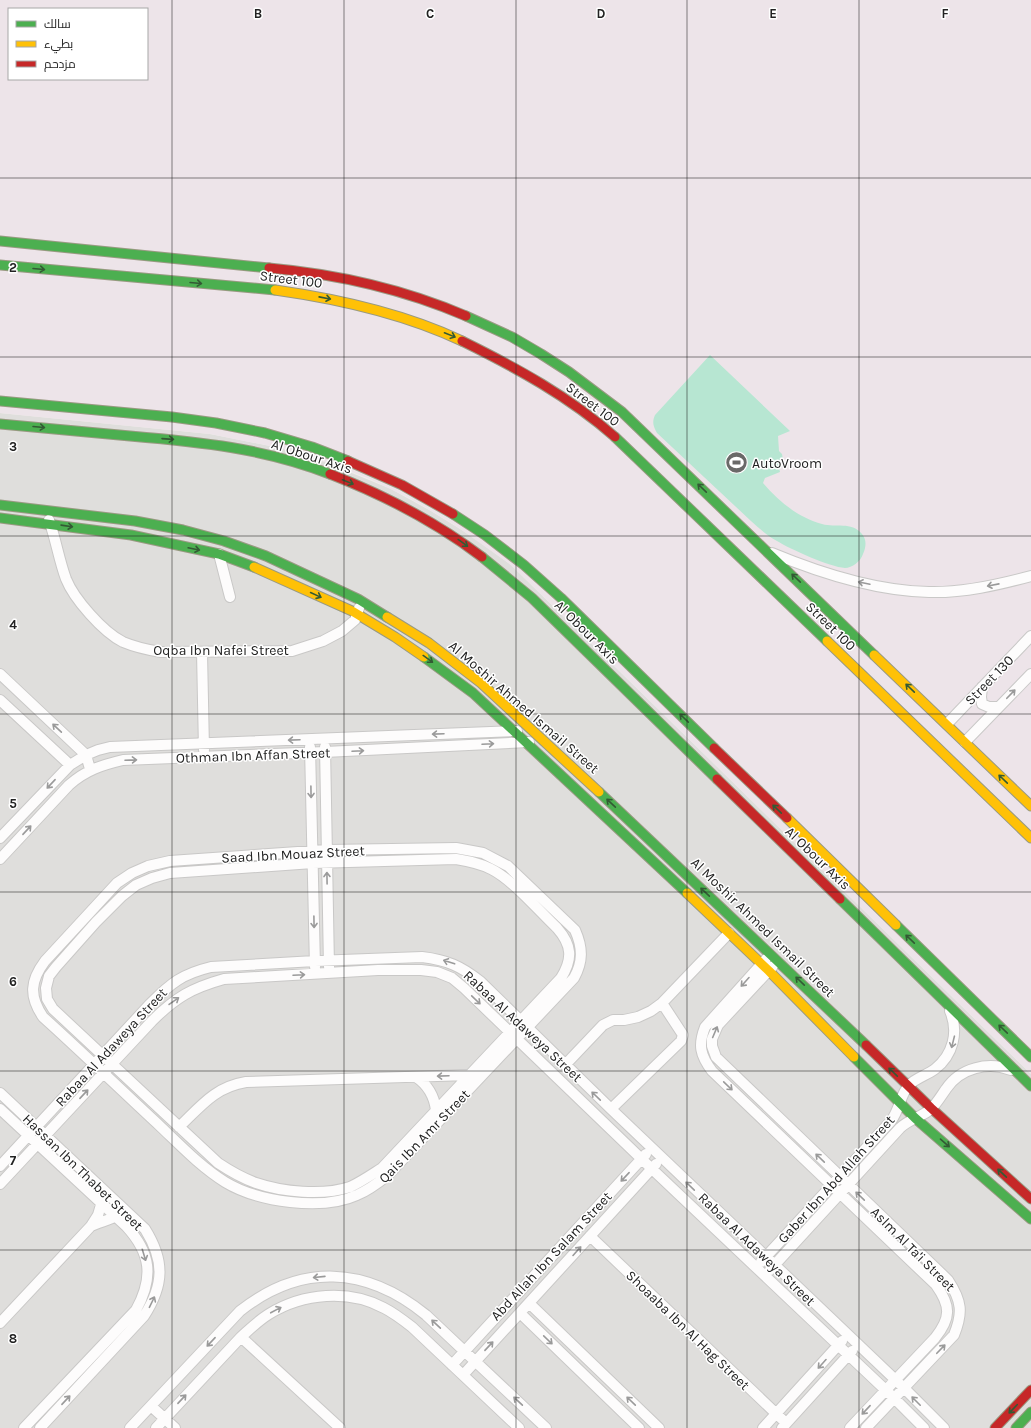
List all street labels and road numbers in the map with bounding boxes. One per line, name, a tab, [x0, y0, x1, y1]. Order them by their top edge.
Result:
street label: Street 100	[259, 267, 323, 292]
street label: Street 100	[562, 379, 623, 430]
street label: Al Obour Axis	[269, 435, 354, 478]
street label: Al Obour Axis	[551, 597, 622, 668]
street label: Street 100	[802, 598, 859, 654]
street label: Al Moshir Ahmed Ismail Street	[445, 637, 602, 777]
street label: Oqba Ibn Nafei Street	[153, 642, 289, 659]
street label: Street 130	[961, 652, 1017, 709]
street label: Othman Ibn Affan Street	[175, 744, 331, 767]
street label: Al Obour Axis	[782, 823, 854, 894]
street label: Saad Ibn Mouaz Street	[221, 842, 365, 867]
street label: Al Moshir Ahmed Ismail Street	[687, 854, 838, 1001]
street label: Rabaa Al Adaweya Street	[460, 967, 585, 1086]
street label: Rabaa Al Adaweya Street	[52, 985, 171, 1110]
street label: Qais Ibn Amr Street	[375, 1086, 473, 1187]
street label: Hassan Ibn Thabet Street	[19, 1110, 146, 1234]
street label: Gaber Ibn Abd Allah Street	[774, 1112, 898, 1247]
street label: Abd Allah Ibn Salam Street	[487, 1188, 616, 1324]
street label: Rabaa Al Adaweya Street	[695, 1189, 819, 1310]
street label: Aslm Al Ta'i Street	[867, 1204, 958, 1295]
street label: Shoaaba Ibn Al Hag Street	[622, 1267, 753, 1394]

